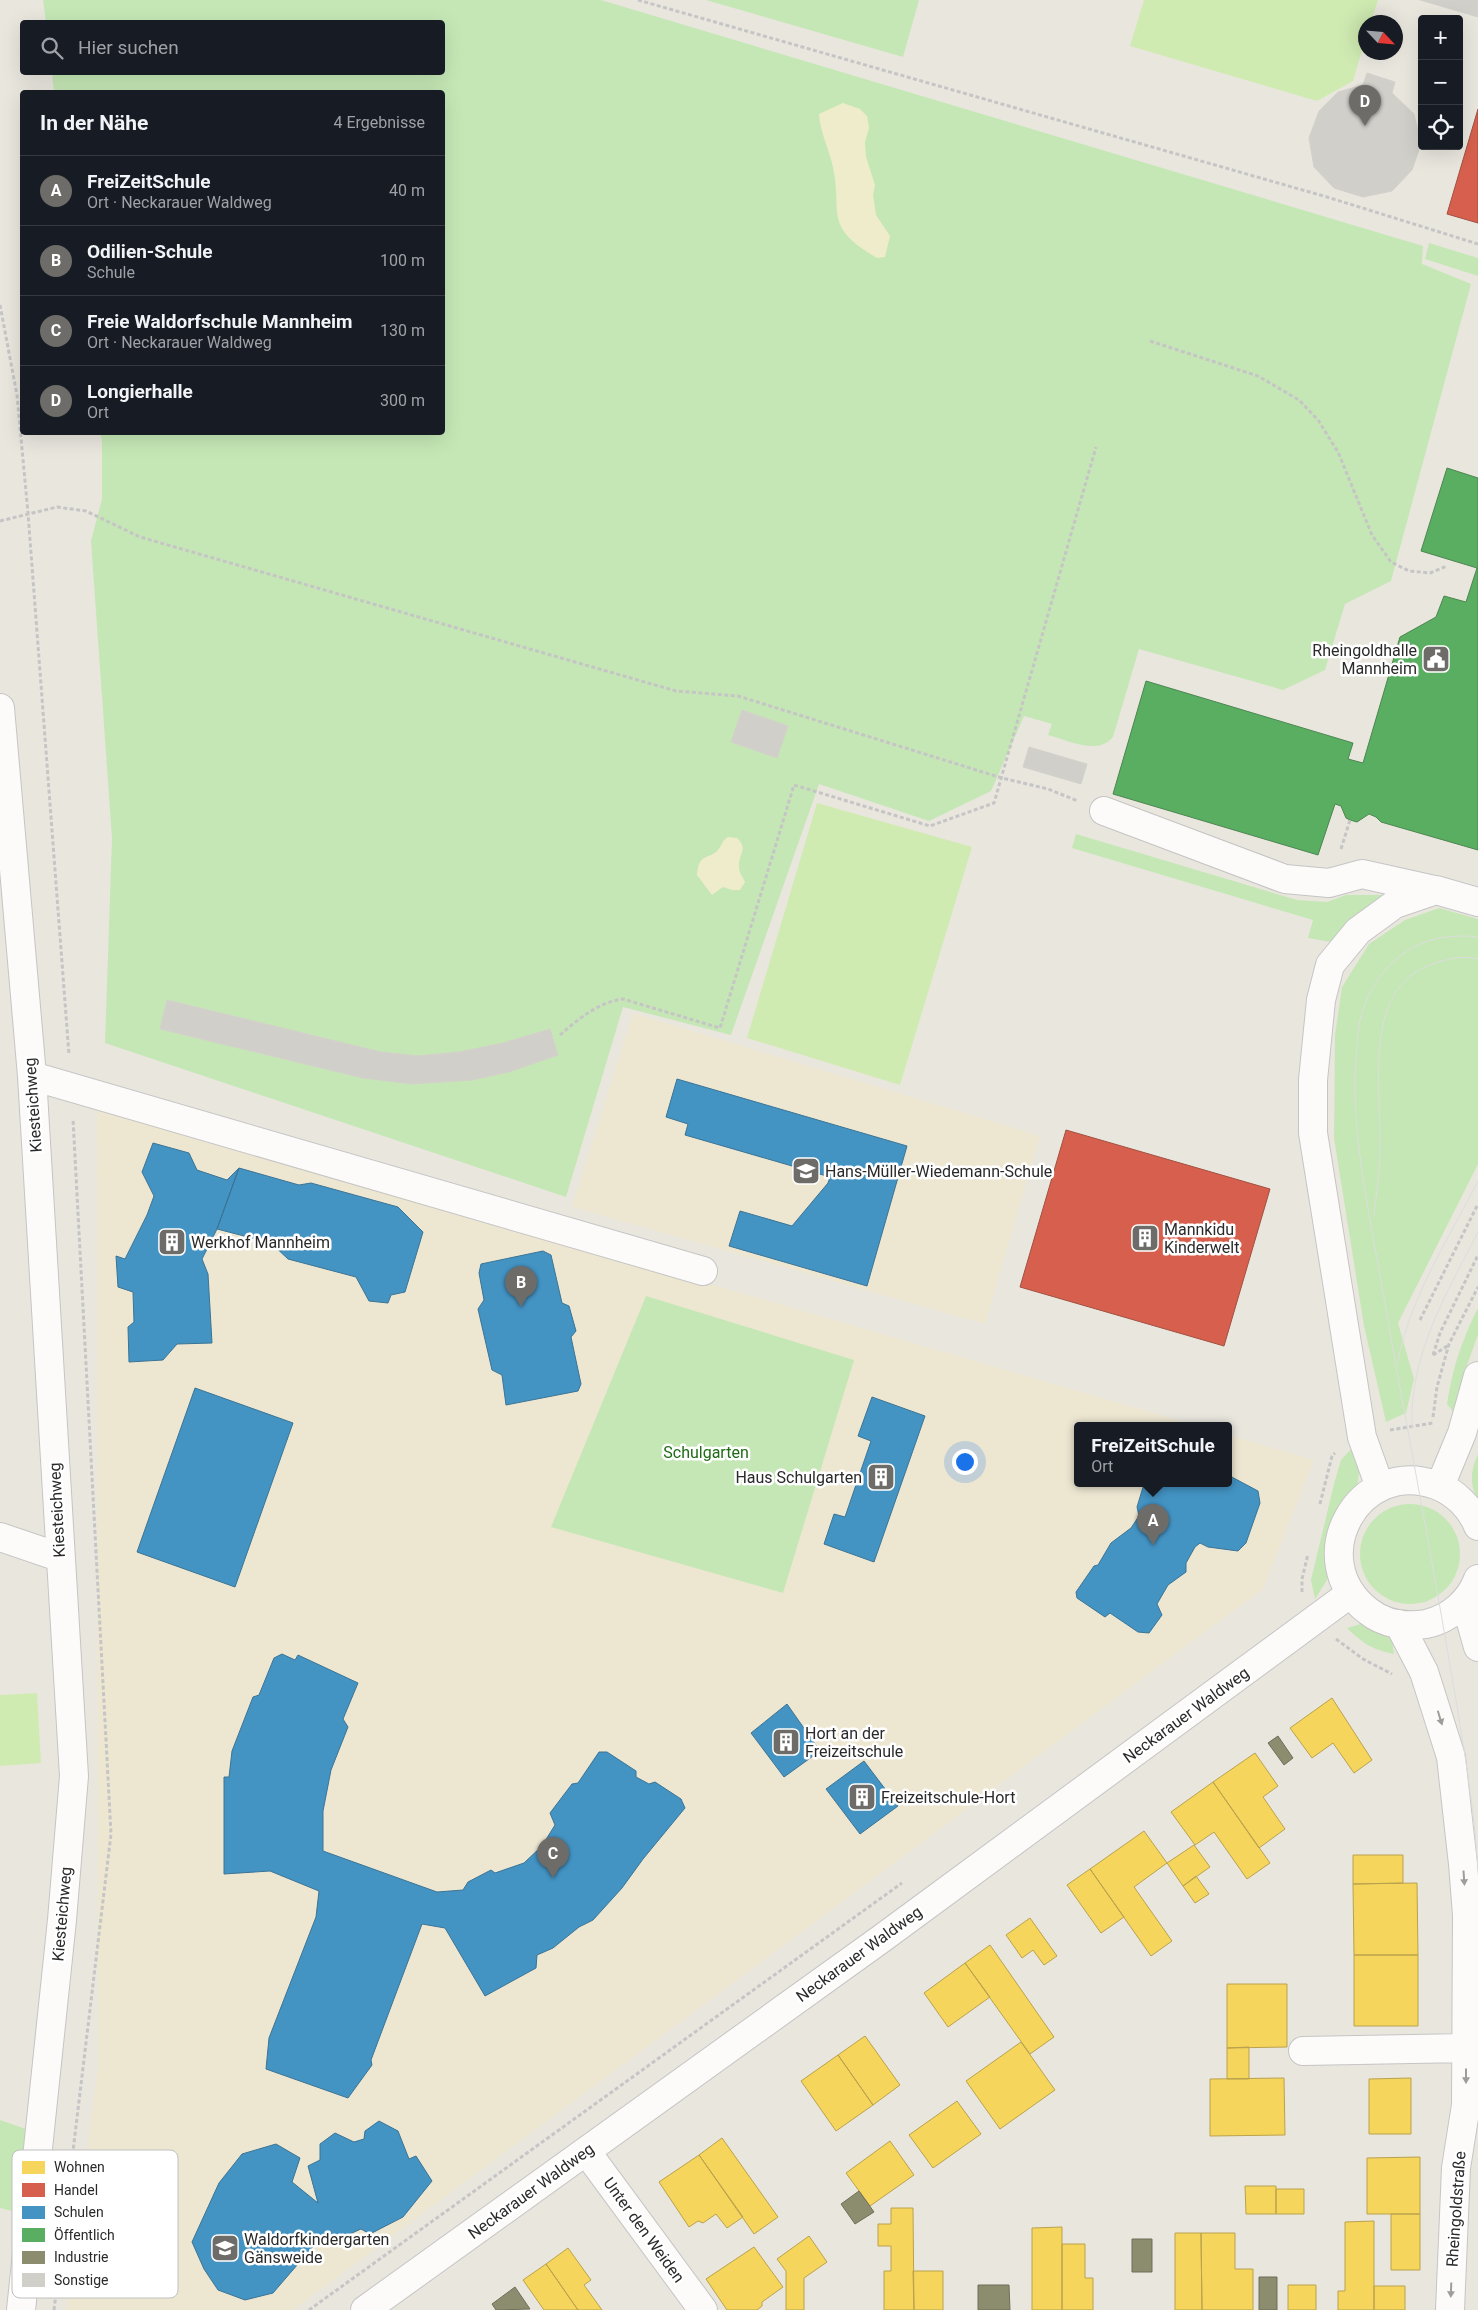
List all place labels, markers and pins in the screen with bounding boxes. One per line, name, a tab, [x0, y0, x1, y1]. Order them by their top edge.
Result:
pin: D	[1349, 85, 1381, 126]
place label: Rheingoldhalle Mannheim	[1312, 641, 1417, 678]
public building icon: Rheingoldhalle Mannheim	[1421, 644, 1451, 674]
school or university icon: Hans-Müller-Wiedemann-Schule	[791, 1156, 821, 1186]
place label: Hans-Müller-Wiedemann-Schule	[825, 1162, 1052, 1181]
place label: Mannkidu Kinderwelt	[1164, 1220, 1239, 1257]
building icon: Mannkidu Kinderwelt	[1130, 1223, 1160, 1253]
building icon: Werkhof Mannheim	[157, 1227, 187, 1257]
place label: Werkhof Mannheim	[191, 1233, 330, 1252]
pin: B	[505, 1266, 537, 1307]
building icon: Haus Schulgarten	[866, 1462, 896, 1492]
place label: Haus Schulgarten	[735, 1468, 862, 1487]
pin: A	[1137, 1504, 1169, 1545]
place label: Hort an der Freizeitschule	[805, 1724, 903, 1761]
building icon: Hort an der Freizeitschule	[771, 1727, 801, 1757]
building icon: Freizeitschule-Hort	[847, 1782, 877, 1812]
place label: Freizeitschule-Hort	[881, 1788, 1015, 1807]
pin: C	[537, 1837, 569, 1878]
place label: Waldorfkindergarten Gänsweide	[244, 2230, 389, 2267]
school or university icon: Waldorfkindergarten Gänsweide	[210, 2233, 240, 2263]

